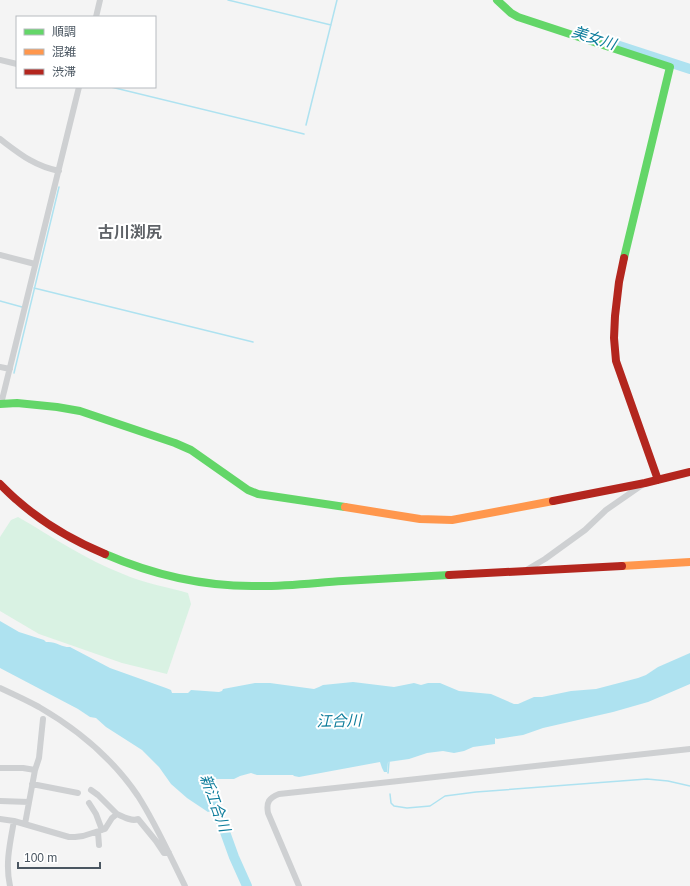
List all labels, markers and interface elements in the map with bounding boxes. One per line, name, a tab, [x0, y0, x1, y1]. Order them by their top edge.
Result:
legend	[16, 16, 156, 88]
water label: 美女川	[570, 22, 620, 53]
text: 順調	[52, 25, 76, 39]
text: 混雑	[52, 45, 76, 59]
text: 渋滞	[52, 65, 76, 79]
district label: 古川渕尻	[98, 223, 162, 241]
water label: 江合川	[316, 712, 364, 729]
water label: 新江合川	[197, 772, 234, 836]
scale bar	[18, 844, 100, 870]
text: 100 m	[24, 851, 57, 865]

